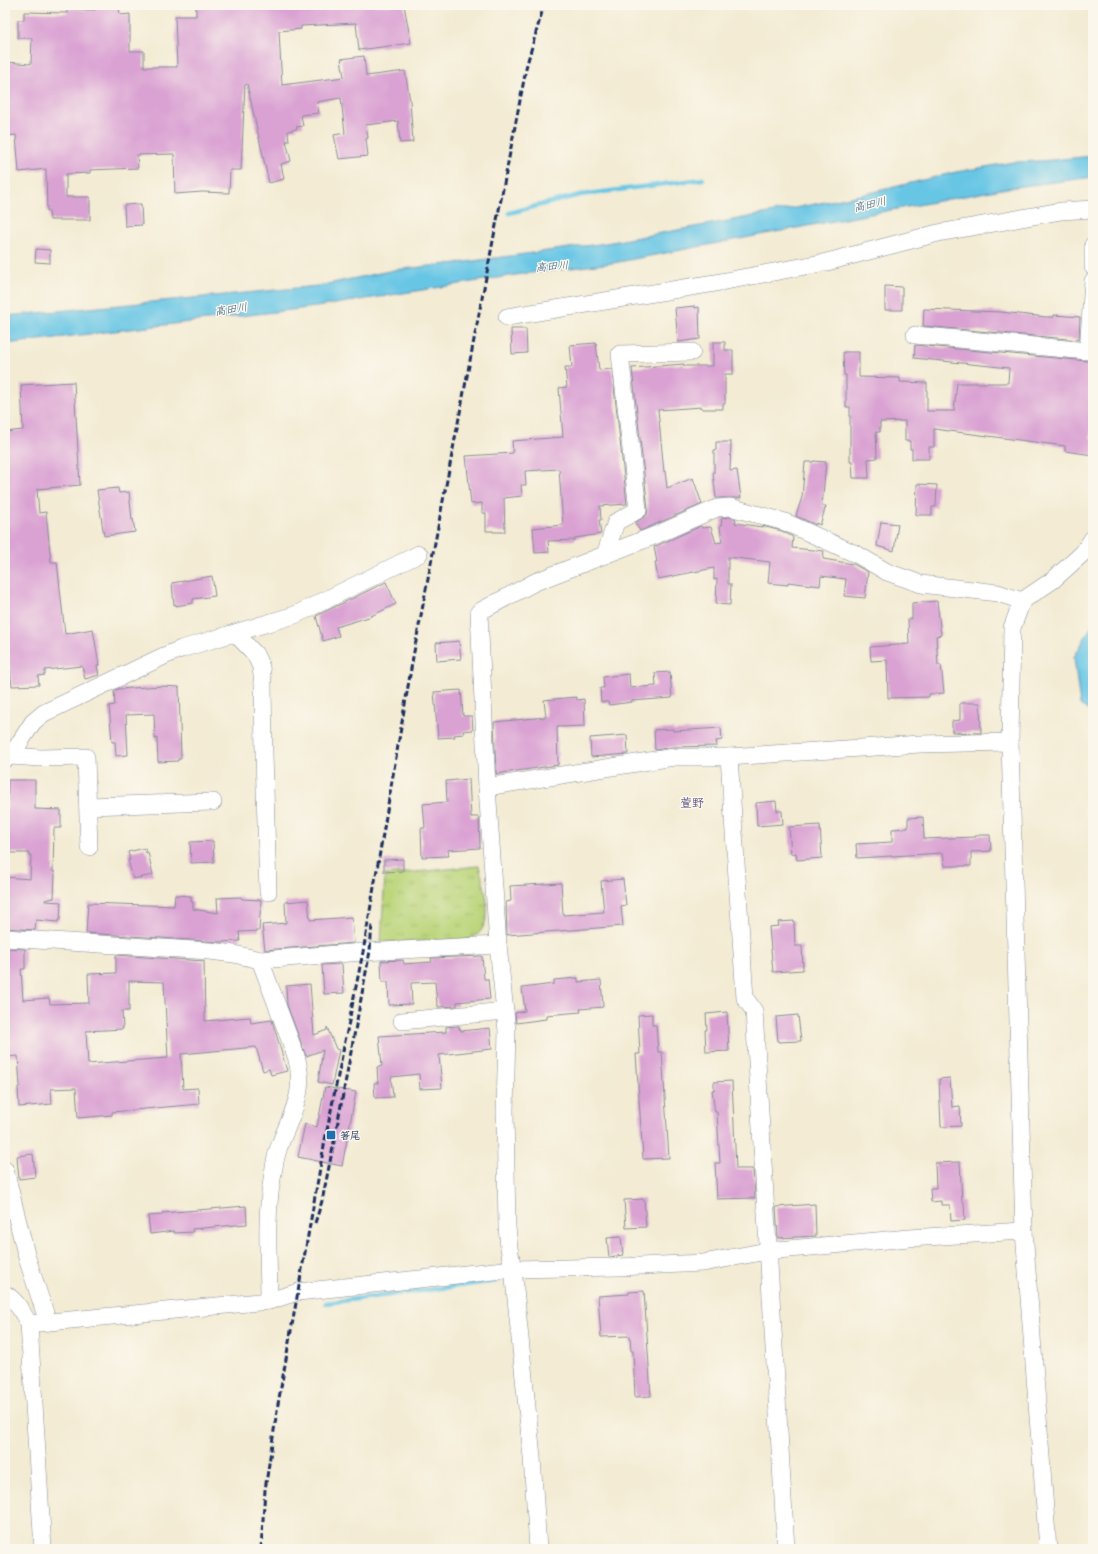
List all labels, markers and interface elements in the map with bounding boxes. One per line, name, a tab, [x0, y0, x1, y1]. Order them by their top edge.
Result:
water label: 高田川	[853, 194, 888, 215]
water label: 高田川	[535, 259, 569, 274]
water label: 高田川	[214, 300, 248, 318]
district label: 萱野	[680, 796, 704, 811]
marker: 箸尾	[325, 1129, 337, 1141]
place label: 箸尾	[340, 1130, 360, 1142]

